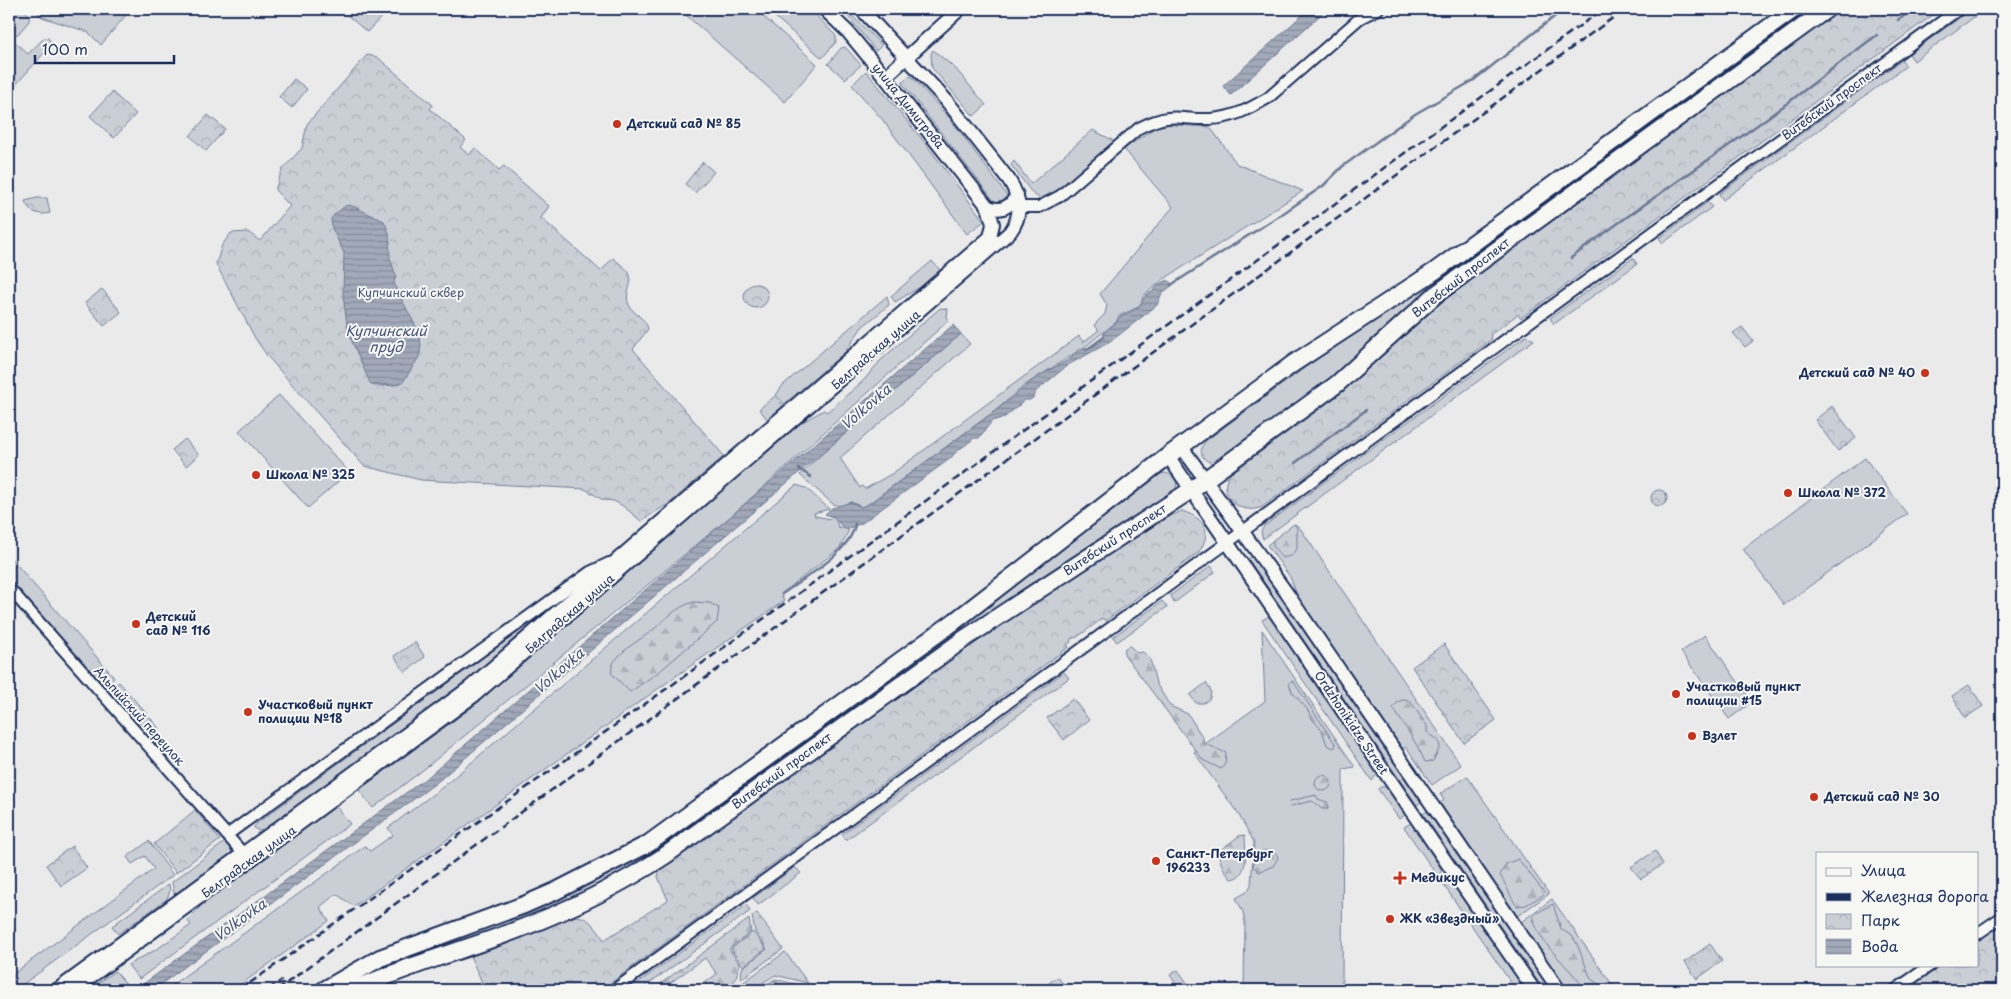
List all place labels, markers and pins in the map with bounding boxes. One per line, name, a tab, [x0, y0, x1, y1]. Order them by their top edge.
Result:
place label: Детский сад № 85	[626, 114, 741, 132]
marker: Детский сад № 85	[611, 118, 623, 130]
place label: Детский сад № 40	[1798, 363, 1915, 381]
marker: Детский сад № 40	[1919, 367, 1931, 379]
place label: Школа № 325	[266, 465, 355, 483]
marker: Школа № 325	[250, 469, 262, 481]
place label: Школа № 372	[1798, 483, 1886, 501]
marker: Школа № 372	[1782, 487, 1794, 499]
place label: Детский сад № 116	[145, 607, 211, 639]
marker: Детский сад № 116	[130, 618, 142, 630]
place label: Участковый пункт полиции #15	[1686, 677, 1802, 709]
marker: Участковый пункт полиции #15	[1670, 688, 1682, 700]
place label: Участковый пункт полиции №18	[258, 695, 374, 727]
marker: Участковый пункт полиции №18	[242, 706, 254, 718]
place label: Взлет	[1702, 726, 1737, 744]
marker: Взлет	[1686, 730, 1698, 742]
place label: Детский сад № 30	[1823, 787, 1940, 805]
marker: Детский сад № 30	[1808, 791, 1820, 803]
place label: Санкт-Петербург 196233	[1166, 844, 1273, 876]
marker: Санкт-Петербург 196233	[1150, 855, 1162, 867]
place label: Медикус	[1411, 868, 1465, 886]
marker: Медикус	[1393, 871, 1407, 885]
place label: ЖК «Звездный»	[1399, 909, 1499, 927]
marker: ЖК «Звездный»	[1384, 913, 1396, 925]

